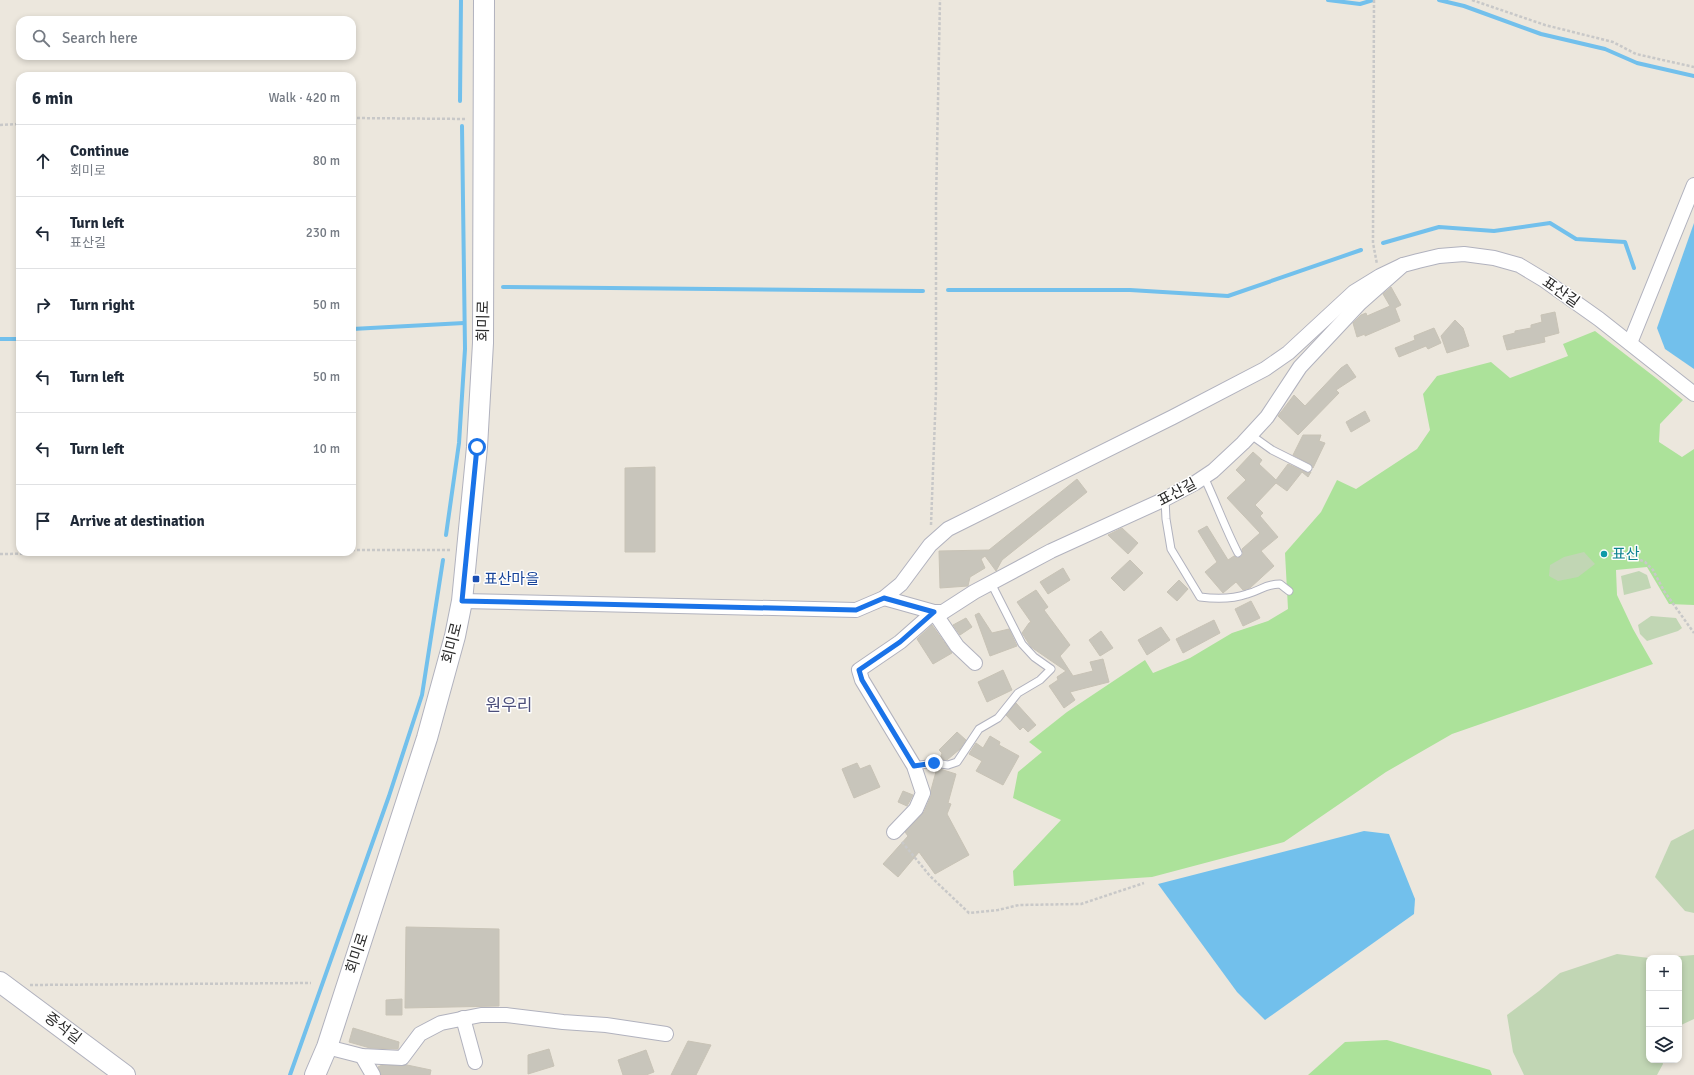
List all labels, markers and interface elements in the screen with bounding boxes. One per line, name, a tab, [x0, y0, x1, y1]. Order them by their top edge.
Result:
search box	[16, 16, 356, 60]
icon: search	[30, 27, 52, 49]
text: Search here	[62, 29, 138, 47]
text: 6 min	[32, 88, 73, 109]
text: Walk · 420 m	[269, 90, 340, 106]
text: Continue	[70, 142, 129, 160]
icon: ahead	[32, 150, 54, 172]
text: 80 m	[313, 153, 340, 169]
text: 회미로	[70, 163, 106, 179]
text: Turn left	[70, 214, 124, 232]
icon: left	[32, 222, 54, 244]
text: 230 m	[306, 225, 340, 241]
text: 표산길	[70, 235, 106, 251]
street label: 표산길	[1539, 273, 1583, 311]
icon: right	[32, 294, 54, 316]
text: Turn right	[70, 296, 135, 314]
text: 50 m	[313, 297, 340, 313]
street label: 회미로	[474, 300, 492, 342]
icon: left	[32, 366, 54, 388]
text: Turn left	[70, 368, 124, 386]
text: 50 m	[313, 369, 340, 385]
icon: left	[32, 438, 54, 460]
route start	[468, 438, 486, 456]
text: Turn left	[70, 440, 124, 458]
text: 10 m	[313, 441, 340, 457]
street label: 표산길	[1154, 474, 1200, 510]
icon: arrive	[32, 510, 54, 532]
text: Arrive at destination	[70, 512, 205, 530]
place label: 표산	[1612, 545, 1640, 563]
marker: 표산	[1599, 549, 1609, 559]
place label: 표산마을	[484, 570, 539, 588]
marker: 표산마을	[471, 574, 481, 584]
street label: 회미로	[438, 621, 466, 665]
district label: 원우리	[486, 695, 532, 716]
route end	[925, 754, 943, 772]
street label: 회미로	[342, 931, 372, 975]
map controls	[1646, 955, 1682, 1063]
button: +	[1646, 955, 1682, 991]
button: −	[1646, 991, 1682, 1027]
street label: 증석길	[41, 1008, 85, 1048]
button: layers	[1646, 1027, 1682, 1063]

